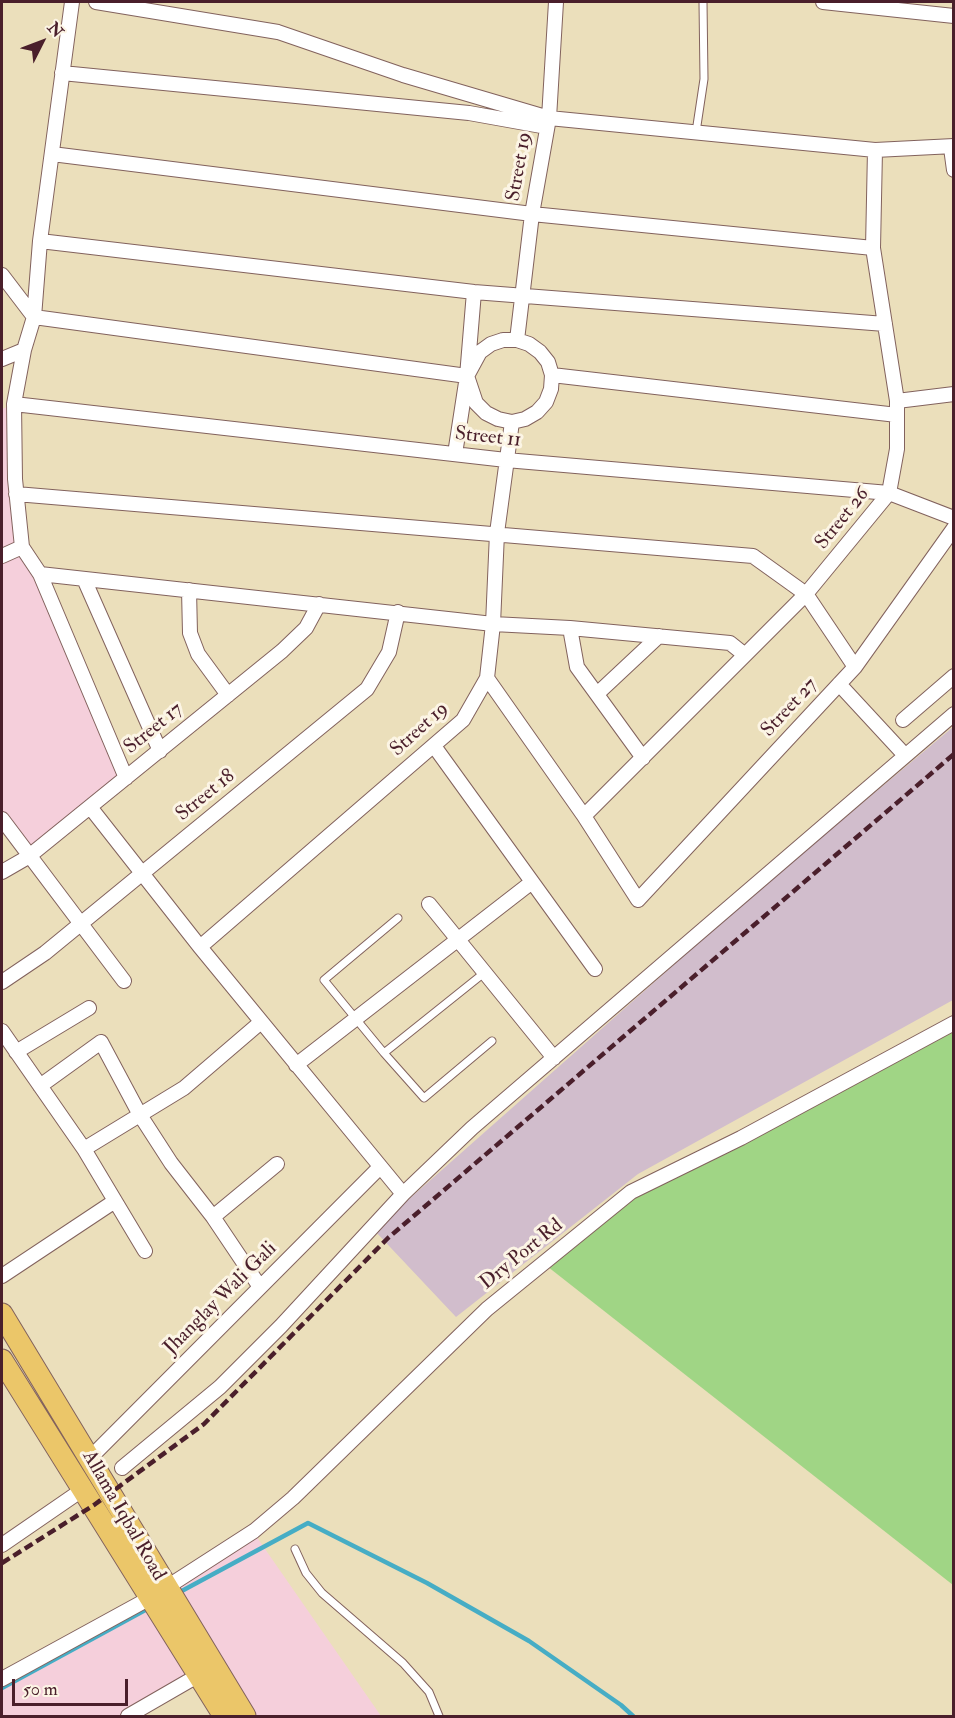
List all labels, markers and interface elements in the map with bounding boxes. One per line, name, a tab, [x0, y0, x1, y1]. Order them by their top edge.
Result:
north arrow	[12, 12, 72, 72]
text: N	[43, 18, 68, 42]
street label: Street 19	[502, 131, 538, 203]
street label: Street 11	[454, 423, 522, 453]
street label: Street 26	[811, 483, 875, 555]
street label: Street 27	[757, 674, 823, 742]
street label: Street 17	[120, 698, 188, 760]
street label: Street 19	[386, 698, 454, 762]
street label: Street 18	[172, 765, 240, 827]
street label: Dry Port Rd	[476, 1214, 568, 1296]
street label: Jhanglay Wali Gali	[159, 1237, 283, 1361]
street label: Allama Iqbal Road	[76, 1447, 170, 1585]
scale bar	[15, 1667, 130, 1705]
text: 50 m	[23, 1678, 58, 1701]

